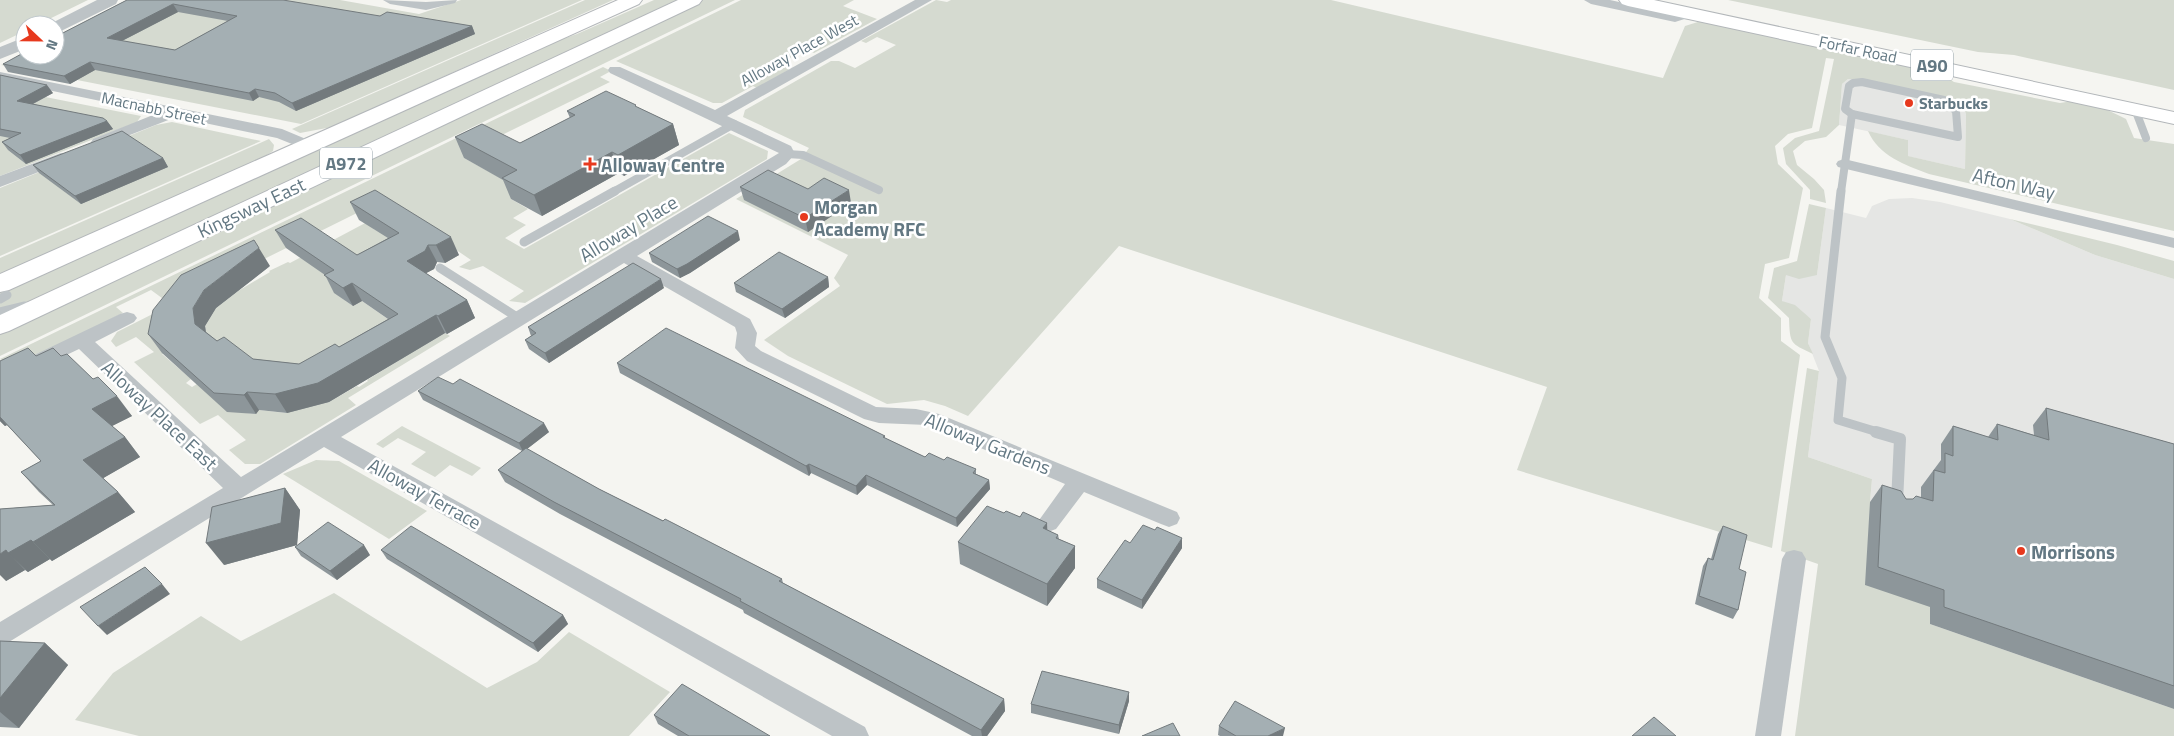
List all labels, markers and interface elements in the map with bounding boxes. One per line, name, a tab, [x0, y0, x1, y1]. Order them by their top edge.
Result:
street label: Alloway Place West	[736, 7, 863, 92]
north arrow	[15, 15, 65, 65]
street label: Forfar Road	[1817, 29, 1899, 69]
text: N	[41, 37, 64, 53]
road number: A90	[1911, 50, 1953, 80]
street label: Macnabb Street	[99, 85, 209, 131]
place label: Starbucks	[1919, 91, 1988, 115]
marker: Starbucks	[1903, 97, 1915, 109]
road number: A972	[320, 148, 372, 178]
place label: Alloway Centre	[601, 150, 725, 179]
marker: Alloway Centre	[583, 157, 597, 171]
street label: Afton Way	[1970, 159, 2058, 207]
street label: Kingsway East	[192, 169, 310, 245]
street label: Alloway Place	[573, 187, 683, 269]
place label: Morgan Academy RFC	[814, 192, 925, 243]
marker: Morgan Academy RFC	[798, 211, 810, 223]
street label: Alloway Place East	[95, 353, 225, 477]
street label: Alloway Gardens	[921, 405, 1055, 481]
street label: Alloway Terrace	[363, 450, 487, 536]
place label: Morrisons	[2031, 537, 2115, 566]
marker: Morrisons	[2015, 545, 2027, 557]

